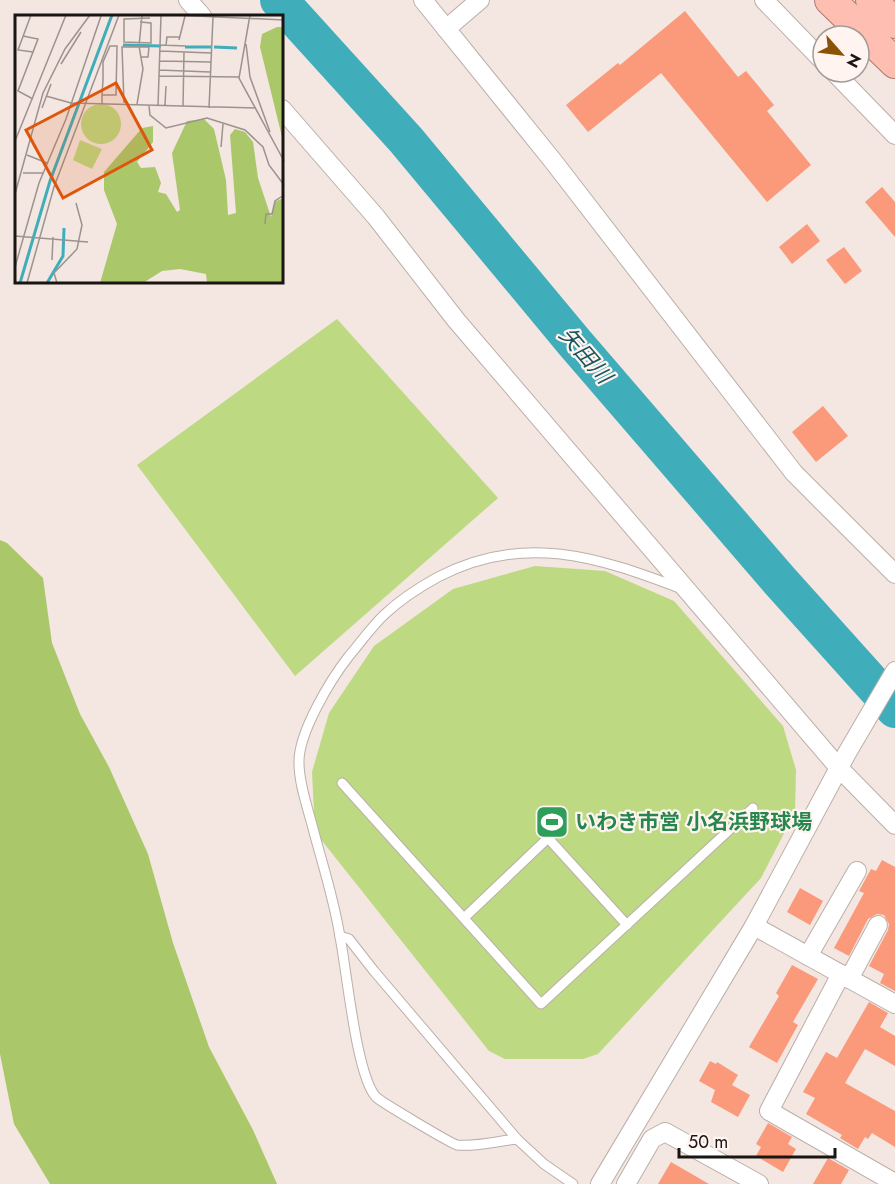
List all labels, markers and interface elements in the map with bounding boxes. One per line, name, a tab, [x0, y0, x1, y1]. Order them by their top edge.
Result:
inset map	[15, 15, 284, 284]
north arrow	[811, 24, 871, 84]
text: N	[841, 50, 867, 72]
water label: 矢田川	[552, 320, 621, 392]
sports icon: いわき市営 小名浜野球場	[534, 804, 570, 840]
place label: いわき市営 小名浜野球場	[575, 807, 812, 837]
scale bar	[679, 1121, 835, 1159]
text: 50 m	[688, 1129, 728, 1155]

